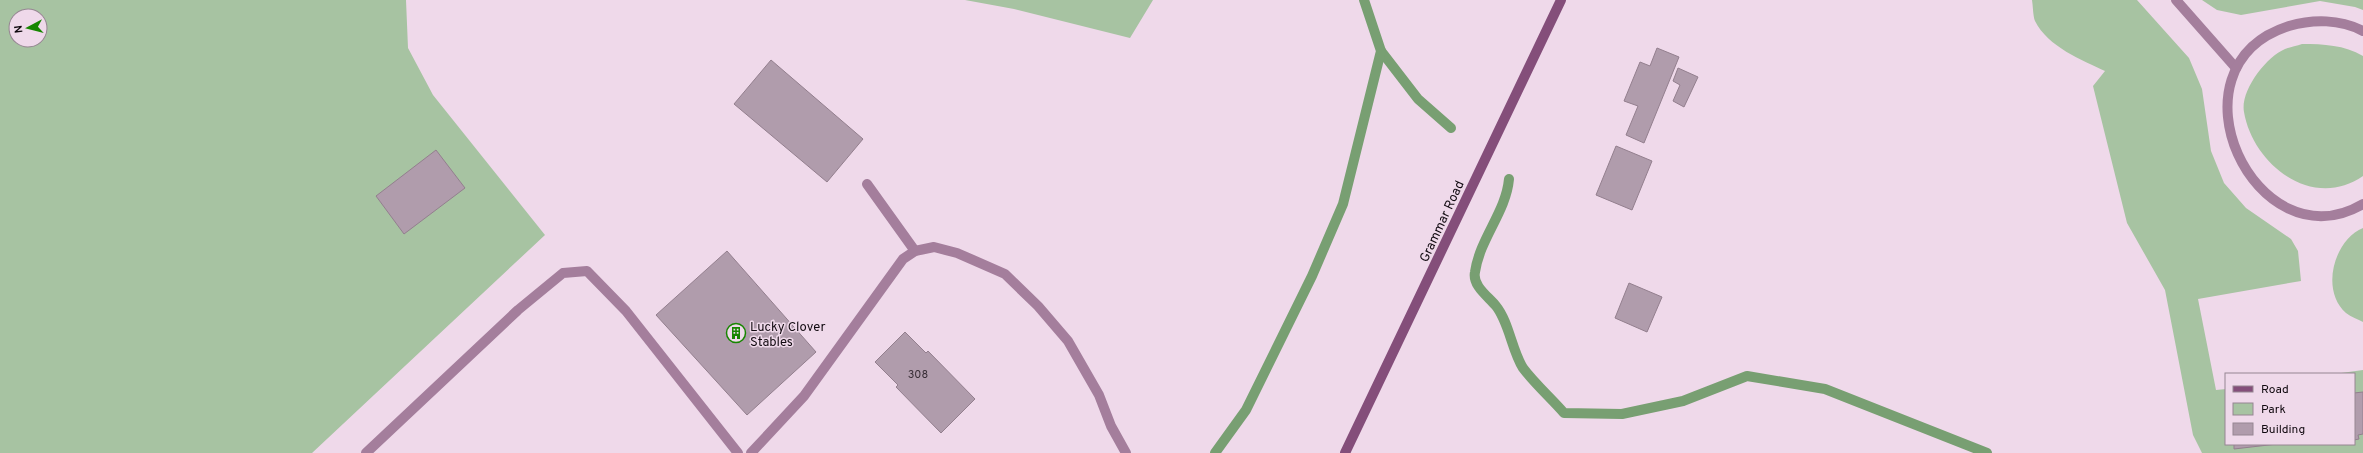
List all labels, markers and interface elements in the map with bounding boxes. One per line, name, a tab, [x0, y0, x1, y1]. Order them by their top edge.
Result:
north arrow	[8, 8, 48, 48]
text: N	[12, 24, 26, 34]
street label: Grammar Road	[1417, 178, 1469, 265]
place label: Lucky Clover Stables	[750, 320, 825, 351]
building icon: Lucky Clover Stables	[725, 322, 747, 344]
house number: 308	[908, 368, 928, 382]
legend	[2225, 373, 2355, 445]
text: Road	[2261, 382, 2289, 398]
text: Park	[2261, 402, 2286, 418]
text: Building	[2261, 422, 2305, 438]

